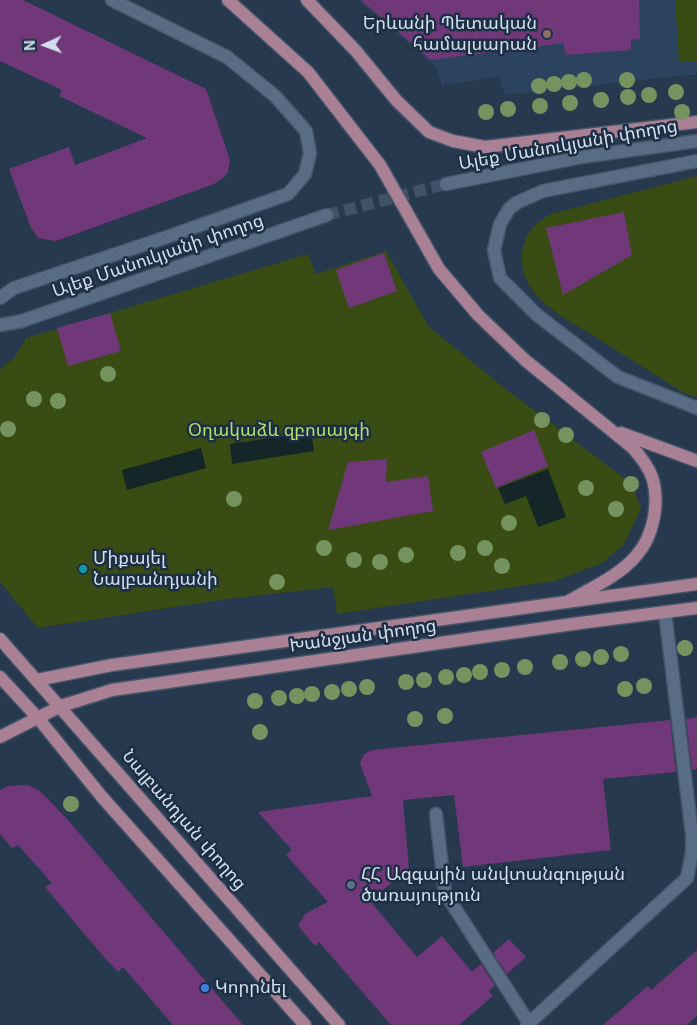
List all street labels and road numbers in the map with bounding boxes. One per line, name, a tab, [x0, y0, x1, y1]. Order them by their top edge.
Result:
street label: Ալեք Մանուկյանի փողոց	[457, 115, 679, 175]
street label: Ալեք Մանուկյանի փողոց	[50, 210, 266, 302]
street label: Խանջյան փողոց	[288, 615, 438, 657]
street label: Նալբանդյան փողոց	[117, 746, 251, 894]

